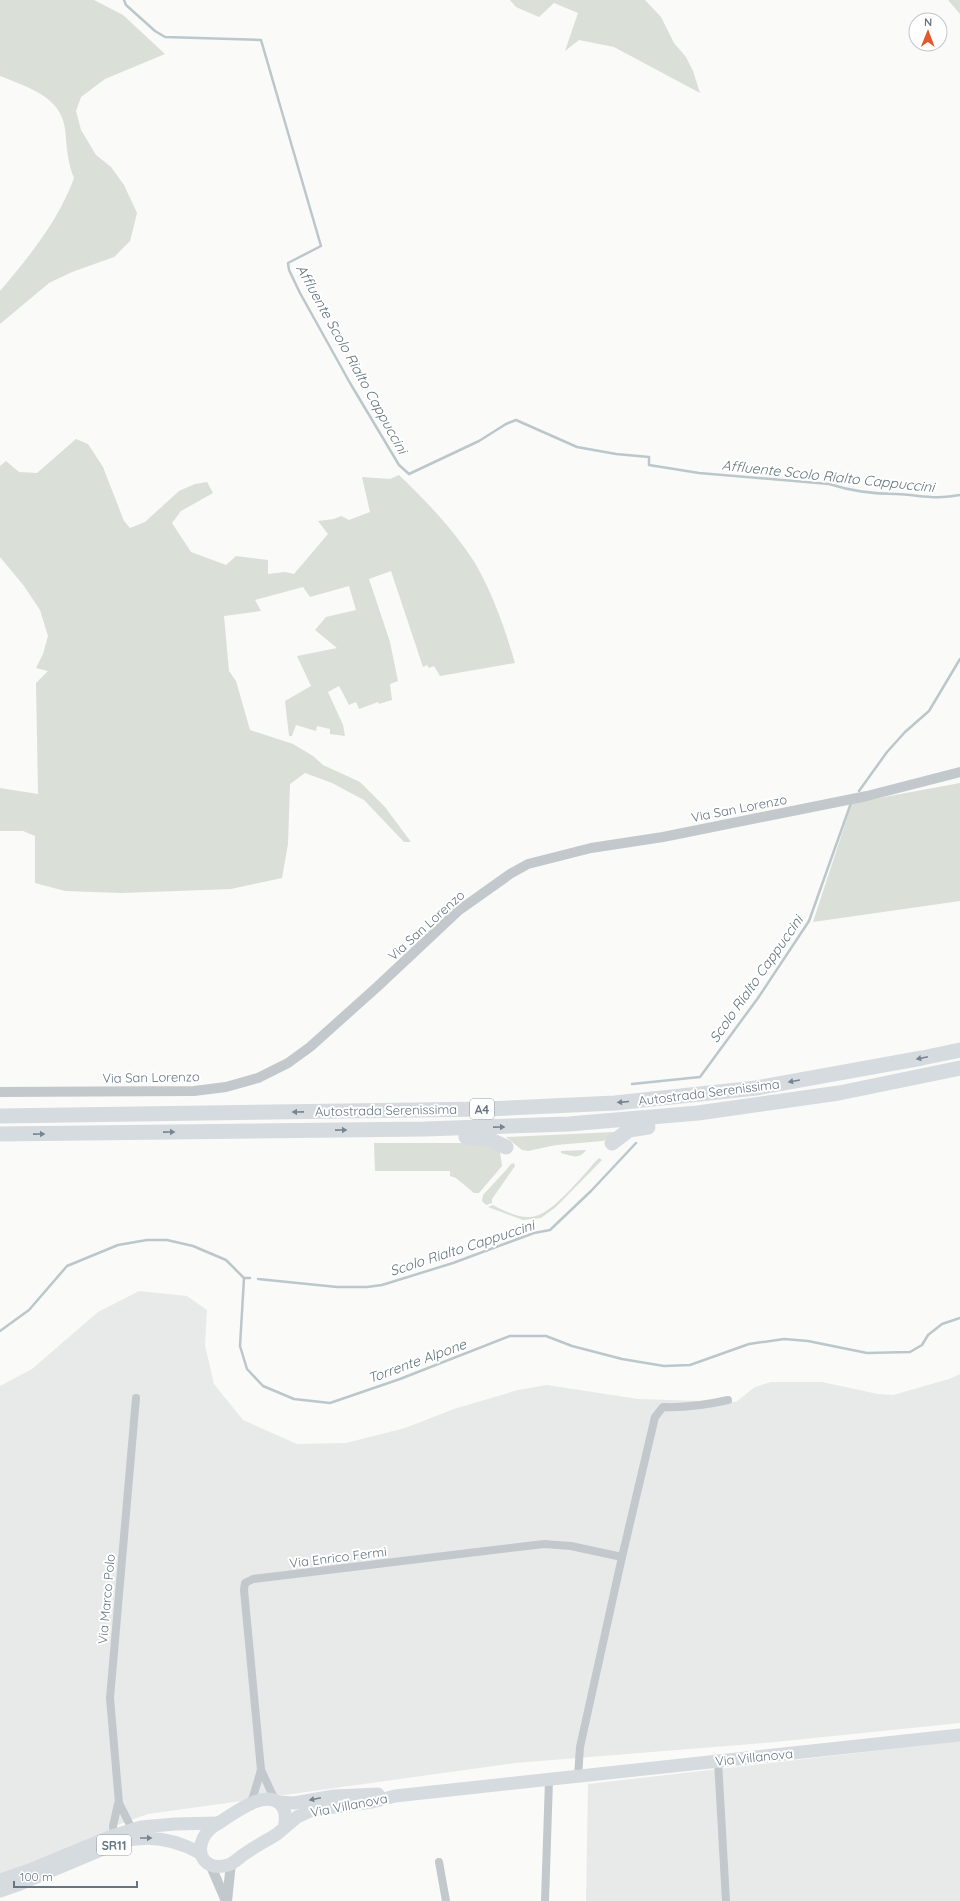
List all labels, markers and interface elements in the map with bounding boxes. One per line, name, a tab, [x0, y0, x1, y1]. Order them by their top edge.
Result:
north arrow	[908, 12, 948, 52]
text: N	[924, 15, 932, 29]
water label: Affluente Scolo Rialto Cappuccini	[292, 261, 413, 459]
water label: Affluente Scolo Rialto Cappuccini	[721, 456, 937, 496]
street label: Via San Lorenzo	[690, 791, 788, 825]
street label: Via San Lorenzo	[384, 886, 468, 964]
water label: Scolo Rialto Cappuccini	[705, 910, 808, 1046]
one-way arrow	[916, 1056, 928, 1062]
street label: Via San Lorenzo	[102, 1068, 200, 1086]
street label: Autostrada Serenissima	[637, 1075, 781, 1109]
one-way arrow	[788, 1078, 800, 1084]
road number: A4	[470, 1099, 494, 1119]
one-way arrow	[617, 1099, 629, 1105]
street label: Autostrada Serenissima	[315, 1101, 457, 1119]
one-way arrow	[292, 1108, 304, 1115]
one-way arrow	[493, 1124, 506, 1130]
one-way arrow	[335, 1127, 348, 1133]
one-way arrow	[163, 1129, 176, 1135]
one-way arrow	[33, 1131, 46, 1137]
water label: Scolo Rialto Cappuccini	[387, 1215, 539, 1280]
water label: Torrente Alpone	[365, 1335, 470, 1387]
street label: Via Enrico Fermi	[288, 1543, 388, 1571]
street label: Via Marco Polo	[94, 1553, 118, 1645]
street label: Via Villanova	[714, 1745, 794, 1769]
street label: Via Villanova	[309, 1790, 389, 1820]
one-way arrow	[308, 1796, 321, 1802]
road number: SR11	[97, 1835, 131, 1855]
one-way arrow	[140, 1835, 153, 1841]
scale bar	[14, 1863, 137, 1889]
text: 100 m	[20, 1869, 53, 1884]

